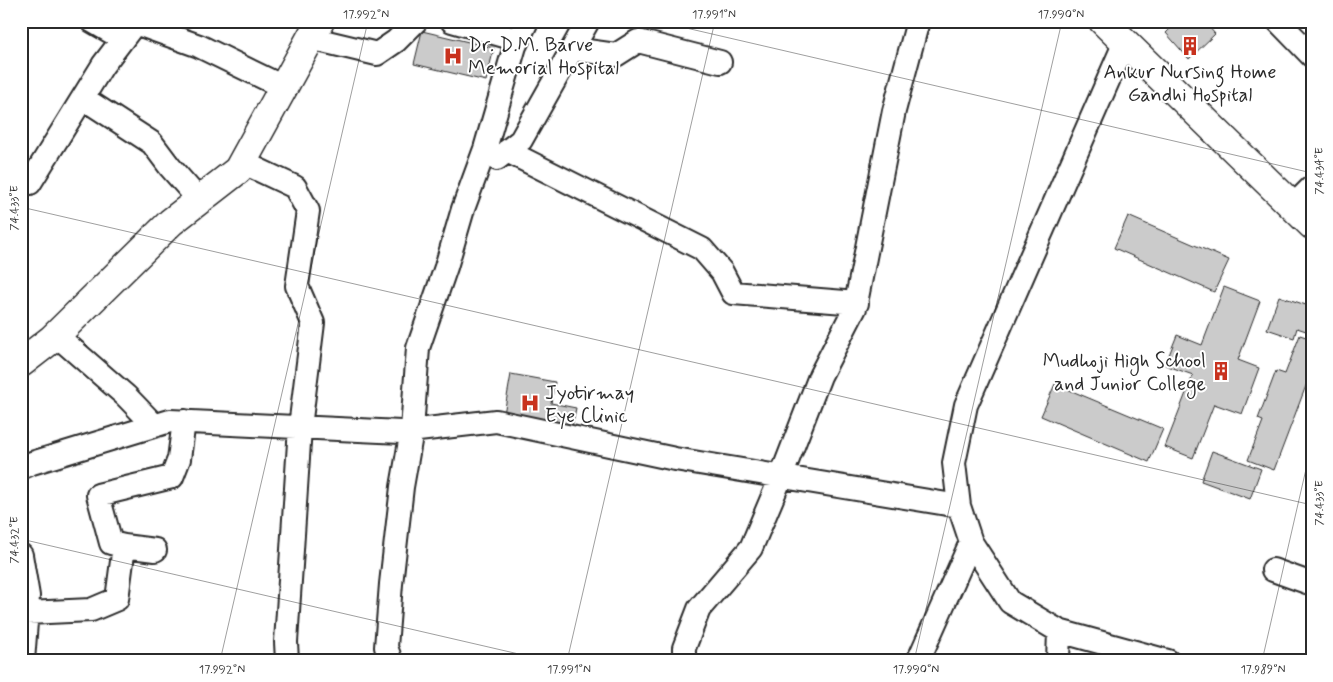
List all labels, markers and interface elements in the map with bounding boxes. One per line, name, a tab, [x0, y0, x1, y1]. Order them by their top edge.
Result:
text: 17.992°N	[343, 7, 389, 23]
text: 17.991°N	[692, 7, 736, 23]
text: 17.990°N	[1038, 7, 1084, 23]
place label: Dr. D.M. Barve Memorial Hospital	[468, 32, 619, 82]
building icon: Ankur Nursing Home Gandhi Hospital	[1179, 35, 1201, 57]
hospital icon: Dr. D.M. Barve Memorial Hospital	[442, 45, 464, 67]
place label: Ankur Nursing Home Gandhi Hospital	[1104, 59, 1276, 109]
text: 74.434°E	[1312, 147, 1328, 195]
text: 74.433°E	[7, 185, 23, 231]
place label: Mudhoji High School and Junior College	[1043, 348, 1206, 399]
building icon: Mudhoji High School and Junior College	[1210, 360, 1232, 382]
place label: Jyotirmay Eye Clinic	[545, 380, 634, 430]
hospital icon: Jyotirmay Eye Clinic	[519, 392, 541, 414]
text: 74.433°E	[1312, 480, 1328, 526]
text: 74.432°E	[7, 516, 23, 564]
text: 17.992°N	[199, 662, 245, 678]
text: 17.991°N	[547, 662, 591, 678]
text: 17.990°N	[893, 662, 939, 678]
text: 17.989°N	[1240, 662, 1286, 678]

